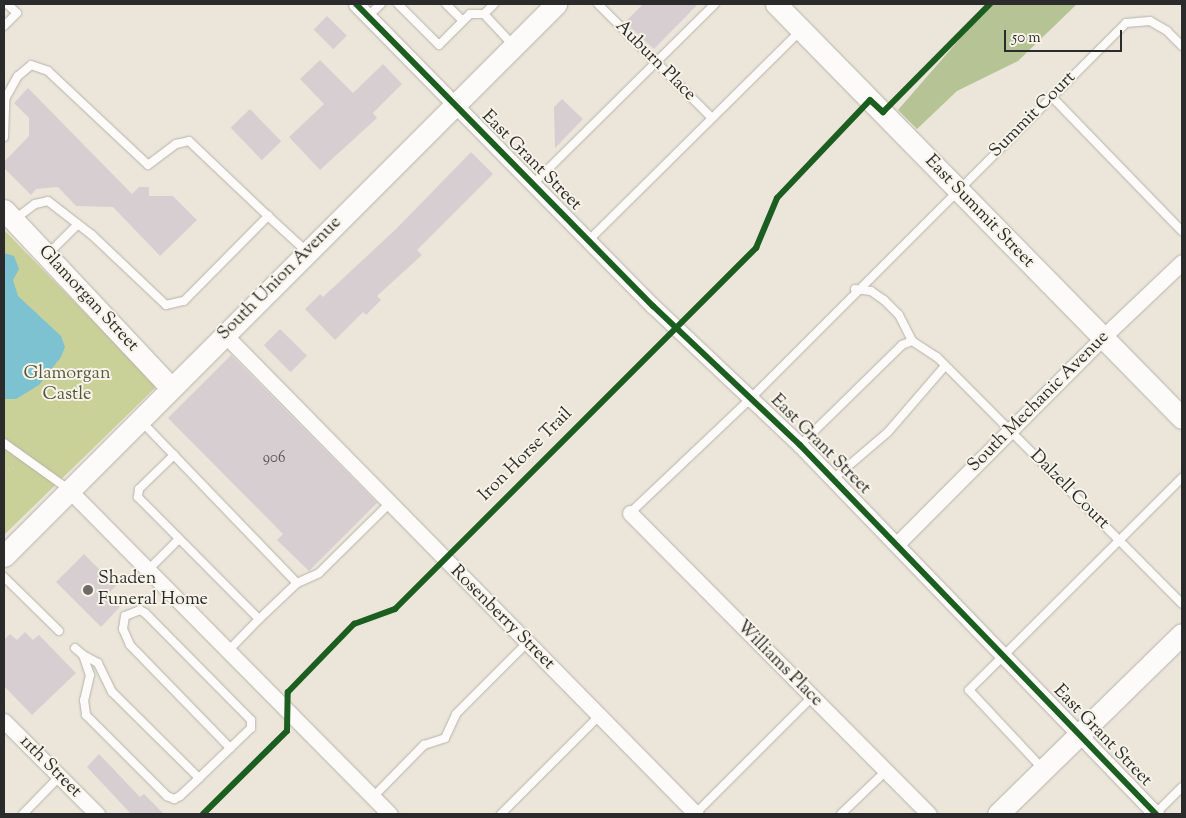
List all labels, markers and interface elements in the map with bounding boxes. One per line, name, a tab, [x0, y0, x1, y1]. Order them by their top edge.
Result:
street label: Auburn Place	[610, 16, 700, 106]
scale bar	[1006, 20, 1124, 52]
text: 50 m	[1012, 28, 1041, 49]
street label: Summit Court	[985, 67, 1081, 163]
street label: East Grant Street	[476, 106, 586, 216]
street label: East Summit Street	[920, 151, 1038, 273]
street label: South Union Avenue	[214, 213, 346, 345]
street label: Glamorgan Street	[33, 241, 143, 357]
street label: South Mechanic Avenue	[964, 327, 1114, 477]
park label: Glamorgan Castle	[23, 364, 111, 406]
street label: East Grant Street	[765, 390, 875, 500]
street label: Iron Horse Trail	[475, 404, 577, 506]
street label: Dalzell Court	[1025, 446, 1113, 534]
house number: 906	[263, 450, 285, 468]
street label: Rosenberry Street	[445, 561, 559, 675]
place label: Shaden Funeral Home	[98, 569, 208, 612]
marker: Shaden Funeral Home	[82, 584, 94, 596]
street label: Williams Place	[731, 616, 827, 712]
street label: East Grant Street	[1048, 681, 1156, 791]
street label: 11th Street	[14, 731, 86, 803]

